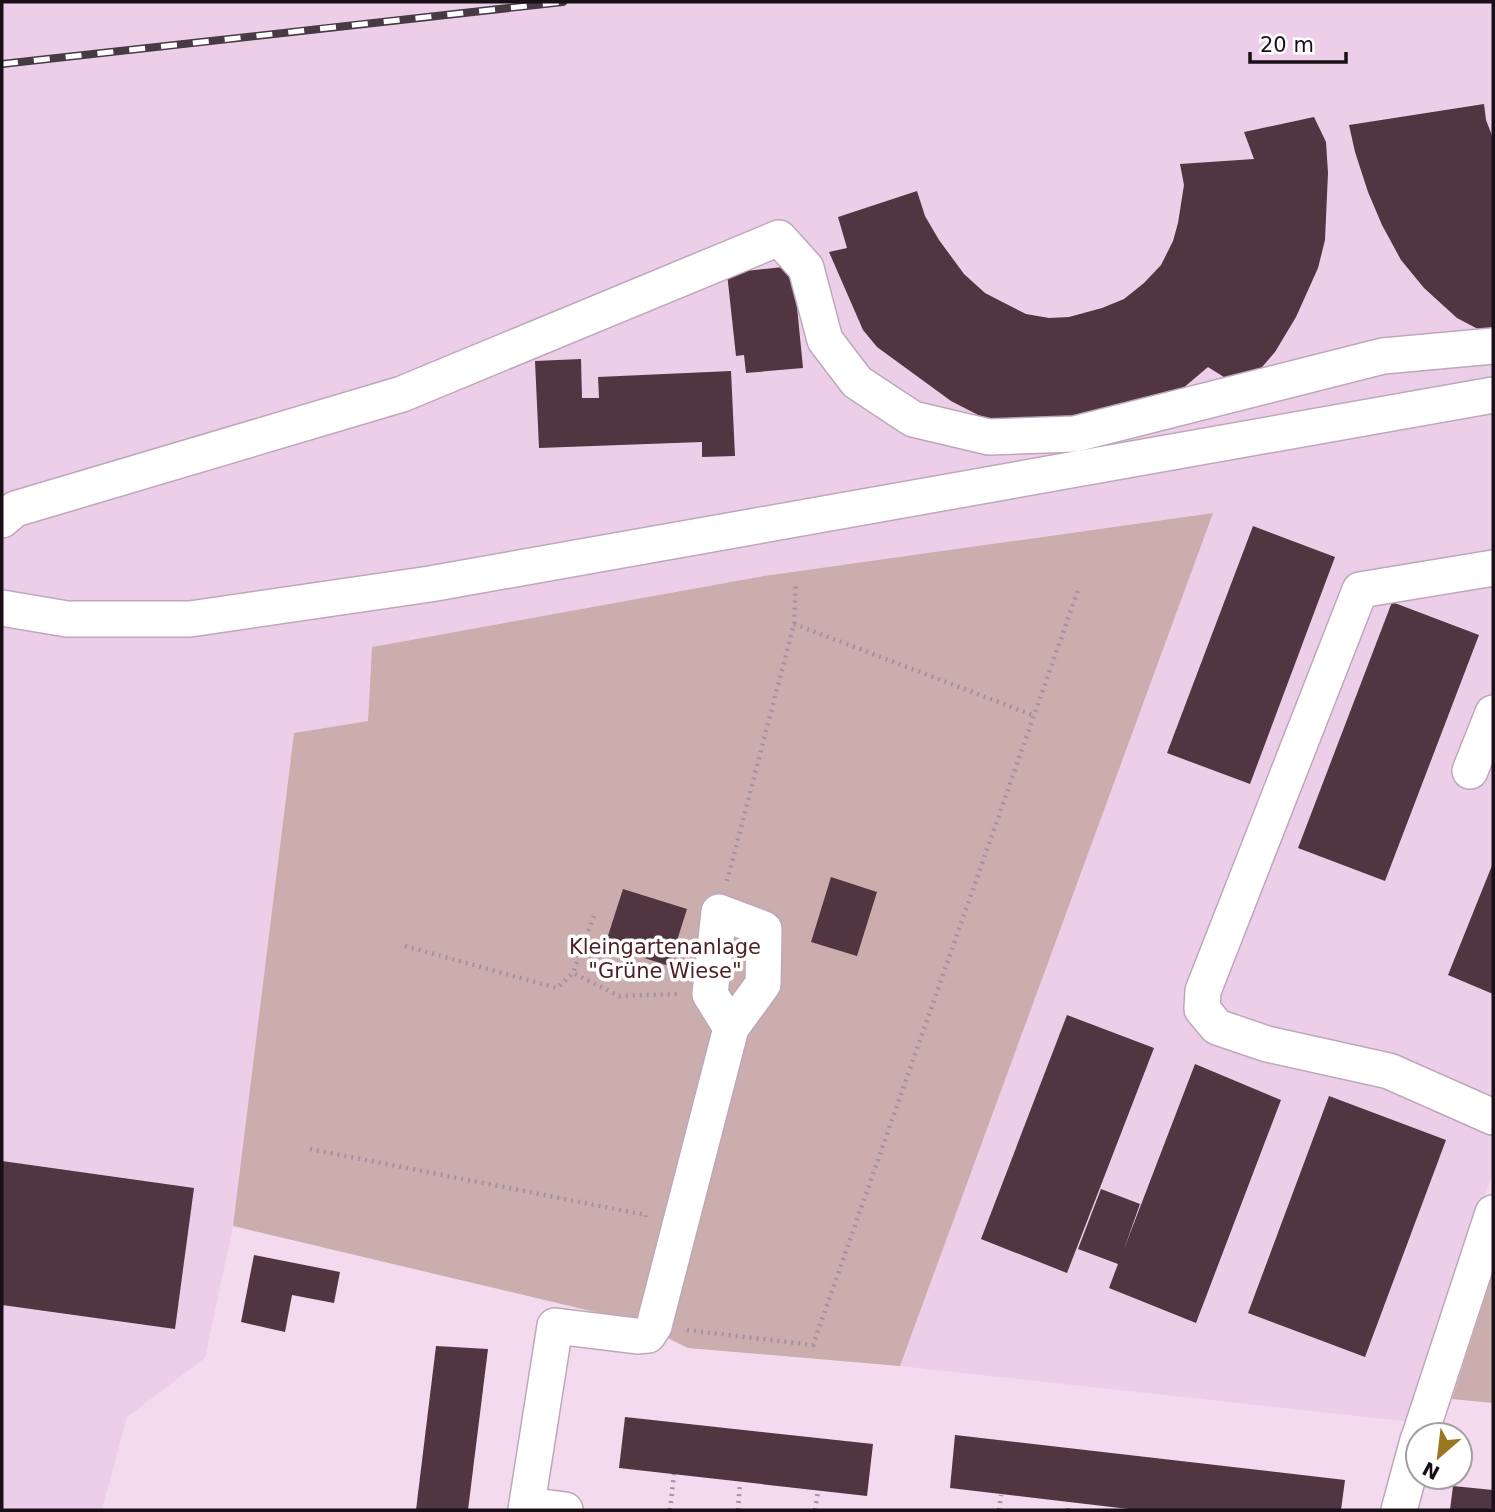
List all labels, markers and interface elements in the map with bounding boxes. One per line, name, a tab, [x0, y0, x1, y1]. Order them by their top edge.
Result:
scale bar	[1250, 21, 1346, 65]
text: 20 m	[1260, 33, 1314, 57]
park label: Kleingartenanlage "Grüne Wiese"	[569, 935, 761, 983]
north arrow	[1404, 1421, 1474, 1491]
text: N	[1419, 1458, 1443, 1484]

